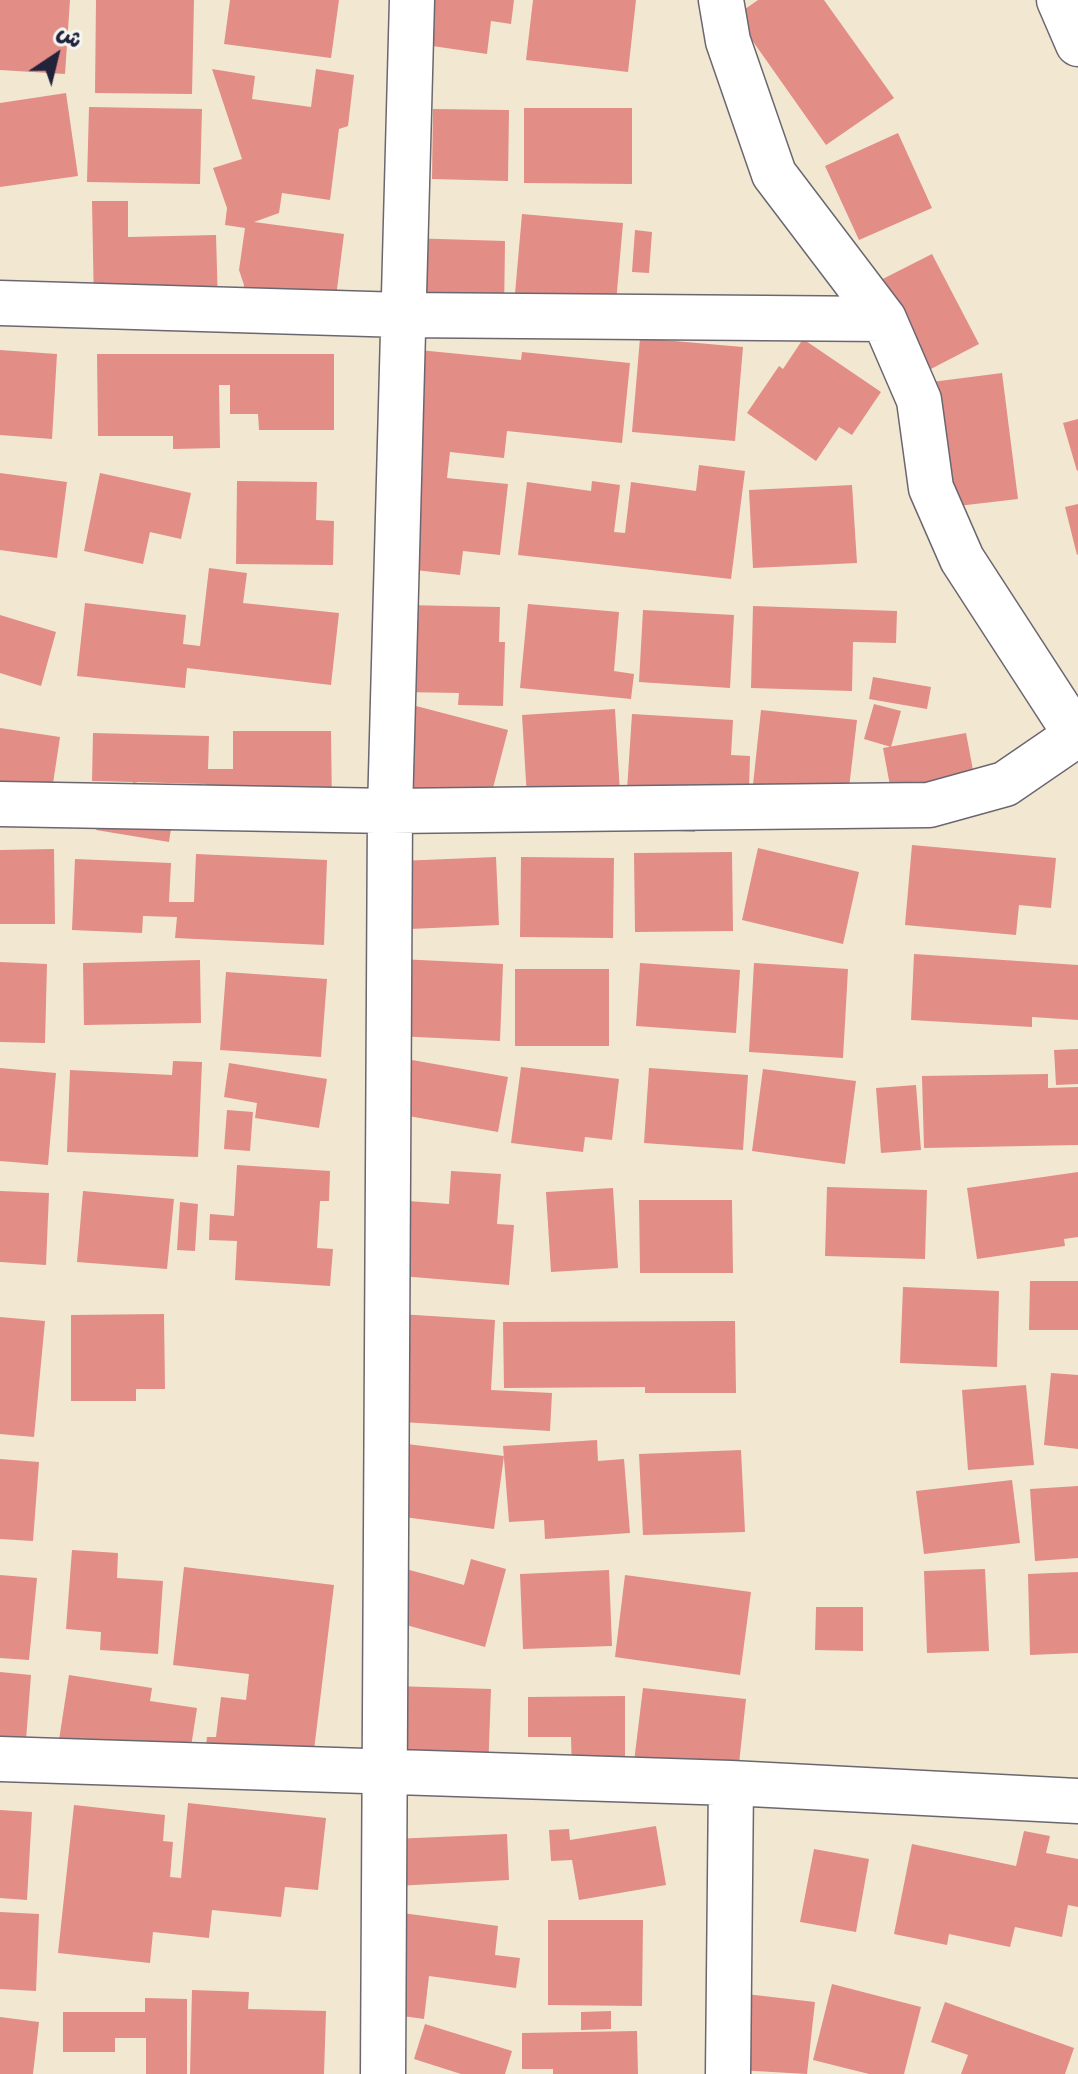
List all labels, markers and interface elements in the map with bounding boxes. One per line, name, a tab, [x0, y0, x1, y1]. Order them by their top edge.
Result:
north arrow	[16, 16, 96, 96]
text: ش	[52, 18, 88, 54]

